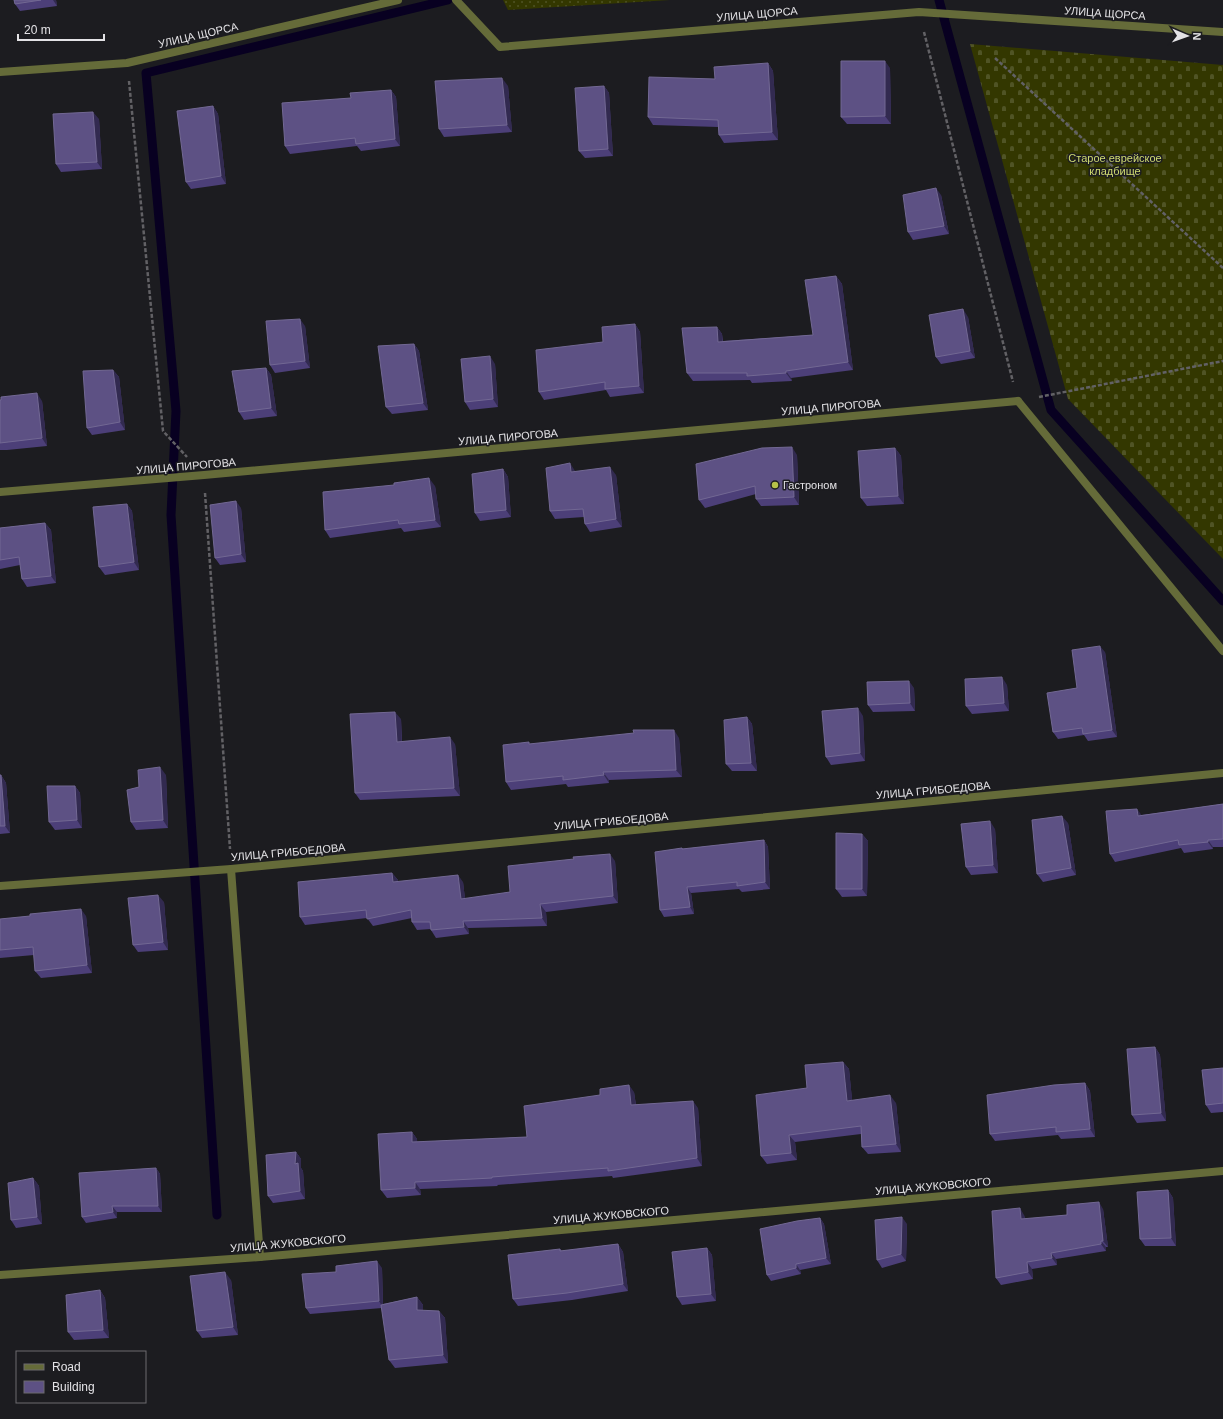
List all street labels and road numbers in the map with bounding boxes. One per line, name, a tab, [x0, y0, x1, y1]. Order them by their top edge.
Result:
street label: УЛИЦА ЩОРСА	[716, 4, 799, 24]
street label: УЛИЦА ЩОРСА	[1064, 4, 1147, 22]
street label: УЛИЦА ЩОРСА	[157, 20, 240, 50]
street label: УЛИЦА ПИРОГОВА	[781, 397, 882, 417]
street label: УЛИЦА ПИРОГОВА	[458, 427, 559, 447]
street label: УЛИЦА ПИРОГОВА	[136, 456, 237, 476]
street label: УЛИЦА ГРИБОЕДОВА	[875, 779, 991, 801]
street label: УЛИЦА ГРИБОЕДОВА	[553, 810, 669, 832]
street label: УЛИЦА ГРИБОЕДОВА	[230, 841, 346, 863]
street label: УЛИЦА ЖУКОВСКОГО	[875, 1175, 992, 1197]
street label: УЛИЦА ЖУКОВСКОГО	[553, 1204, 670, 1226]
street label: УЛИЦА ЖУКОВСКОГО	[230, 1232, 347, 1254]

